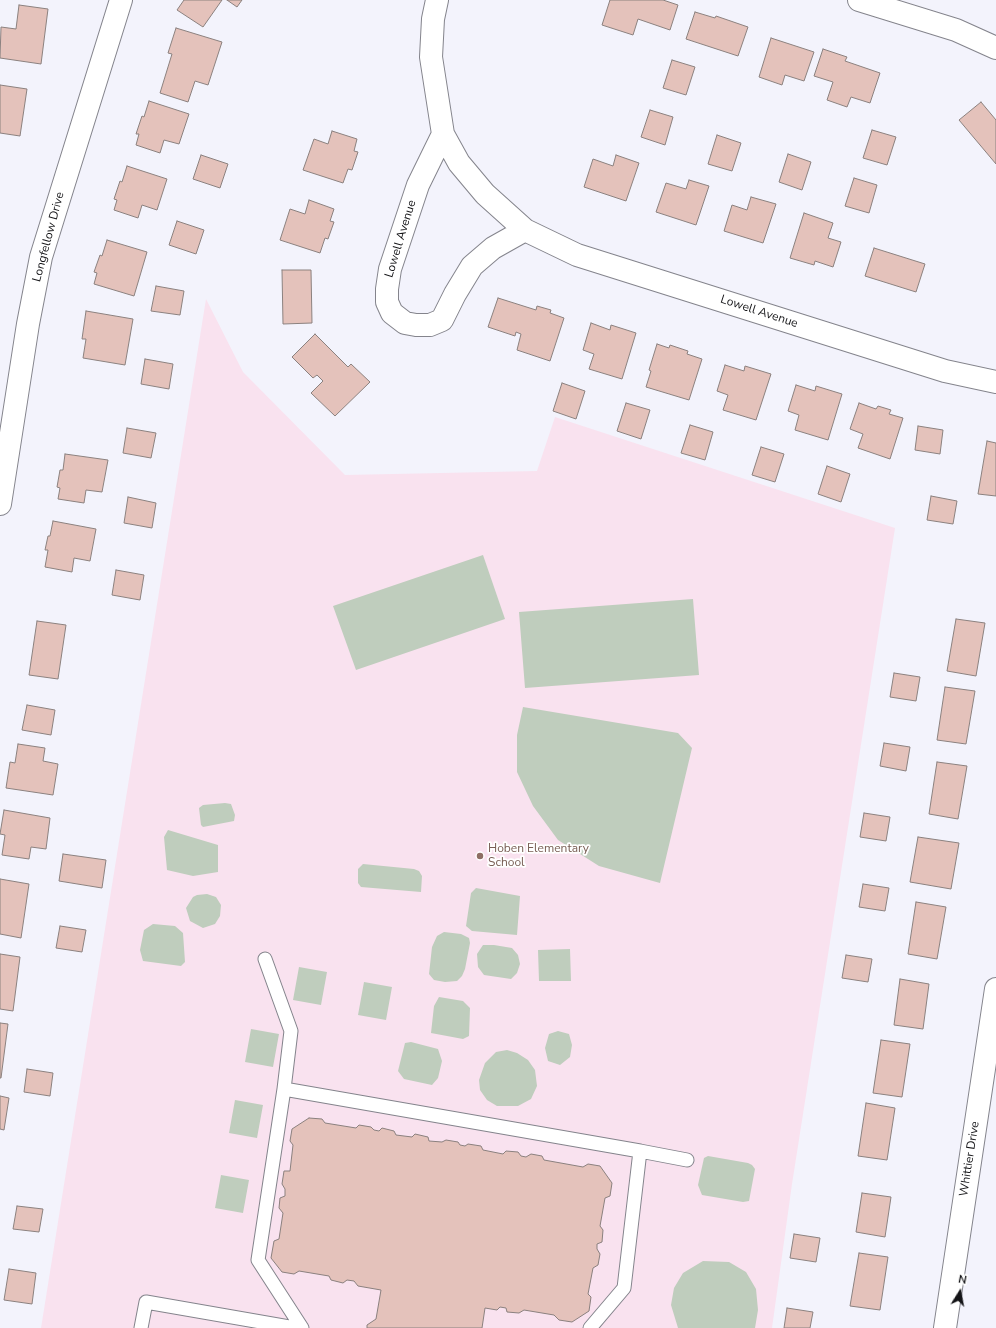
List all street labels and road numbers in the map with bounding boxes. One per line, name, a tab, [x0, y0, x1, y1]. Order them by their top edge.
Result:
street label: Longfellow Drive	[30, 190, 68, 284]
street label: Lowell Avenue	[382, 198, 420, 280]
street label: Lowell Avenue	[719, 293, 799, 331]
street label: Whittier Drive	[957, 1120, 983, 1198]

